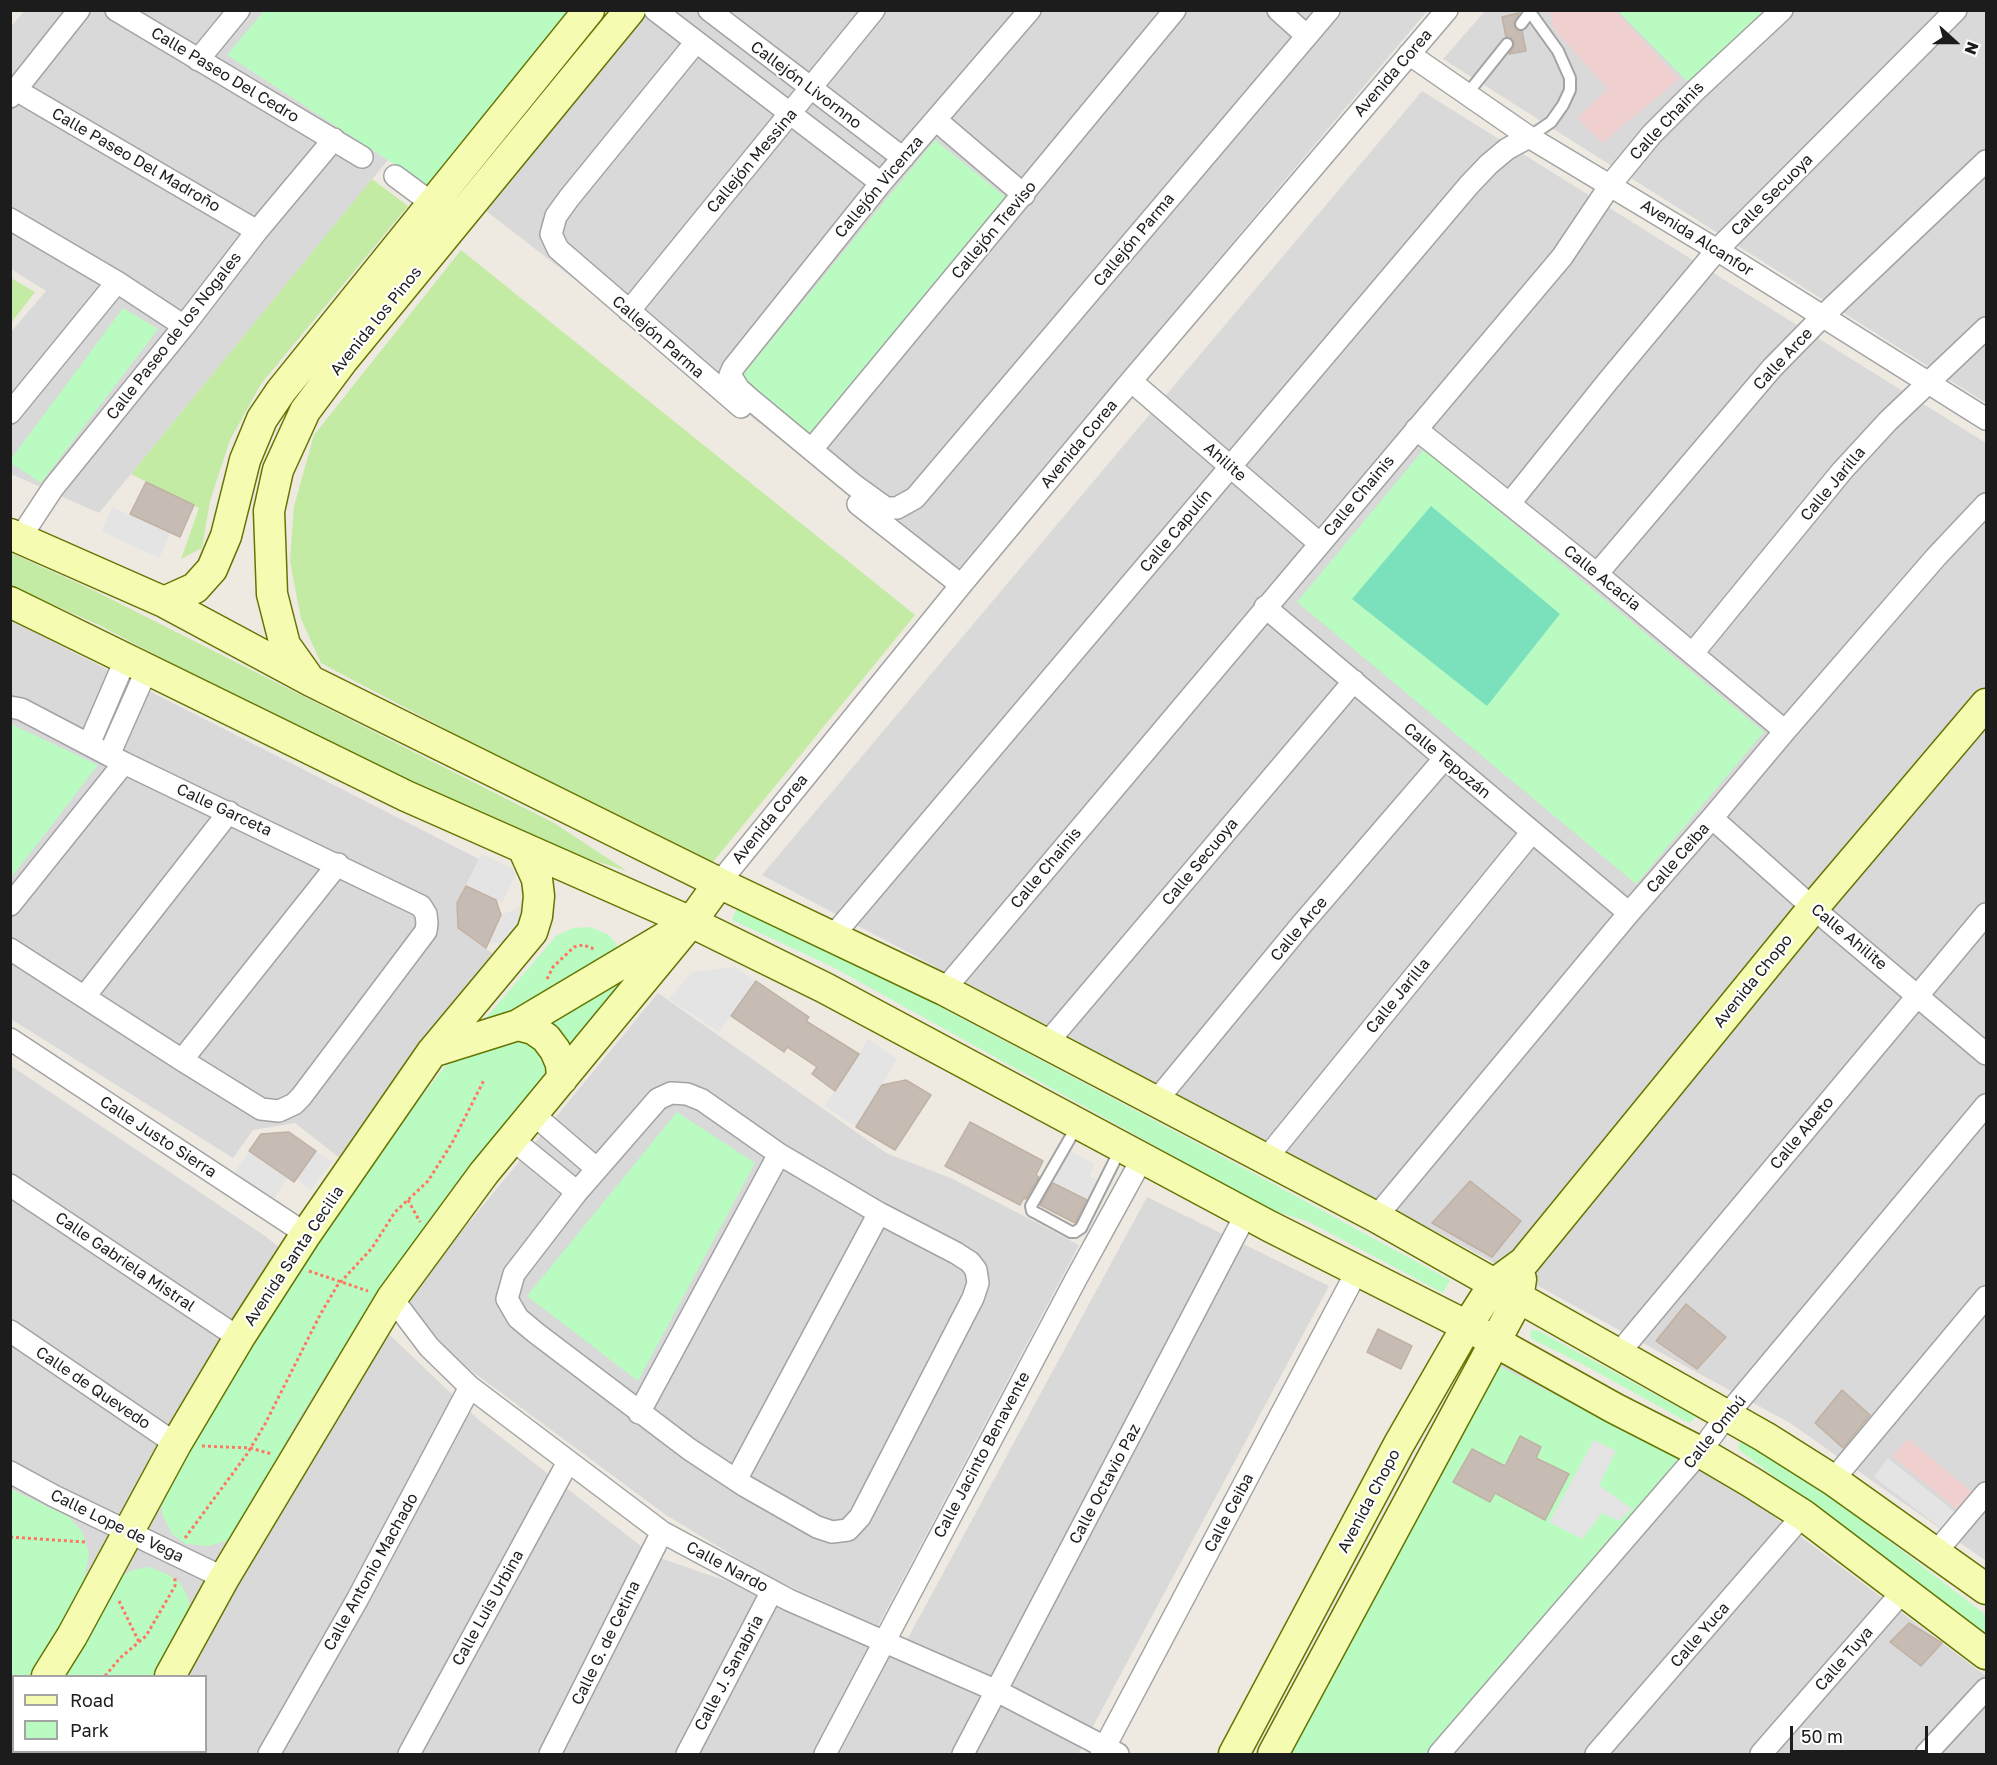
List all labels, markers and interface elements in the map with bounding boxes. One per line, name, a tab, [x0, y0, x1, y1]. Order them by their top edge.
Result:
north arrow	[1925, 12, 1985, 72]
street label: Calle Paseo Del Cedro	[148, 23, 302, 127]
street label: Avenida Corea	[1350, 25, 1436, 121]
street label: Callejón Livornno	[747, 37, 865, 133]
text: N	[1960, 39, 1983, 58]
street label: Calle Chainis	[1626, 78, 1708, 164]
street label: Calle Paseo Del Madroño	[48, 104, 224, 216]
street label: Callejón Messina	[703, 105, 801, 217]
street label: Callejón Vicenza	[831, 132, 927, 242]
street label: Calle Secuoya	[1727, 150, 1817, 240]
street label: Callejón Treviso	[947, 177, 1041, 283]
street label: Callejón Parma	[1089, 189, 1179, 291]
street label: Avenida Alcanfor	[1637, 196, 1757, 280]
street label: Calle Paseo de los Nogales	[103, 248, 245, 424]
street label: Avenida los Pinos	[326, 263, 426, 379]
street label: Callejón Parma	[608, 292, 708, 382]
street label: Calle Arce	[1749, 324, 1817, 394]
street label: Avenida Corea	[1036, 396, 1122, 492]
street label: Ahilite	[1200, 438, 1250, 486]
street label: Calle Jarilla	[1796, 443, 1870, 525]
street label: Calle Chainis	[1320, 452, 1398, 540]
street label: Calle Capulín	[1136, 486, 1216, 576]
street label: Calle Acacia	[1560, 541, 1644, 615]
street label: Calle Tepozán	[1400, 719, 1494, 803]
street label: Avenida Corea	[728, 770, 812, 868]
street label: Calle Garceta	[173, 780, 275, 840]
street label: Calle Secuoya	[1158, 814, 1242, 910]
street label: Calle Ceiba	[1642, 819, 1714, 897]
street label: Calle Chainis	[1007, 824, 1085, 912]
street label: Calle Arce	[1267, 893, 1331, 965]
street label: Calle Ahilite	[1807, 900, 1891, 974]
street label: Avenida Chopo	[1710, 930, 1796, 1032]
street label: Calle Jarilla	[1362, 955, 1434, 1037]
street label: Calle Justo Sierra	[96, 1092, 220, 1182]
street label: Calle Abeto	[1766, 1093, 1838, 1173]
street label: Avenida Santa Cecilia	[240, 1182, 348, 1330]
street label: Calle Gabriela Mistral	[51, 1208, 199, 1316]
street label: Calle de Quevedo	[32, 1343, 154, 1433]
street label: Calle Jacinto Benavente	[930, 1368, 1034, 1542]
street label: Calle Ombú	[1680, 1391, 1750, 1473]
street label: Calle Octavio Paz	[1065, 1421, 1145, 1547]
street label: Avenida Chopo	[1334, 1446, 1404, 1556]
street label: Calle Ceiba	[1200, 1470, 1258, 1556]
street label: Calle Lope de Vega	[47, 1485, 187, 1567]
street label: Calle Antonio Machado	[320, 1490, 422, 1654]
street label: Calle Nardo	[683, 1537, 771, 1597]
street label: Calle Luis Urbina	[448, 1547, 528, 1669]
street label: Calle G. de Cetina	[568, 1578, 644, 1708]
street label: Calle Yuca	[1667, 1599, 1733, 1671]
street label: Calle J. Sanabria	[690, 1612, 768, 1734]
street label: Calle Tuya	[1811, 1623, 1877, 1695]
legend	[12, 1675, 207, 1753]
text: Road	[70, 1689, 114, 1711]
scale bar	[1793, 1714, 1931, 1752]
text: Park	[70, 1719, 109, 1741]
text: 50 m	[1801, 1725, 1843, 1747]

